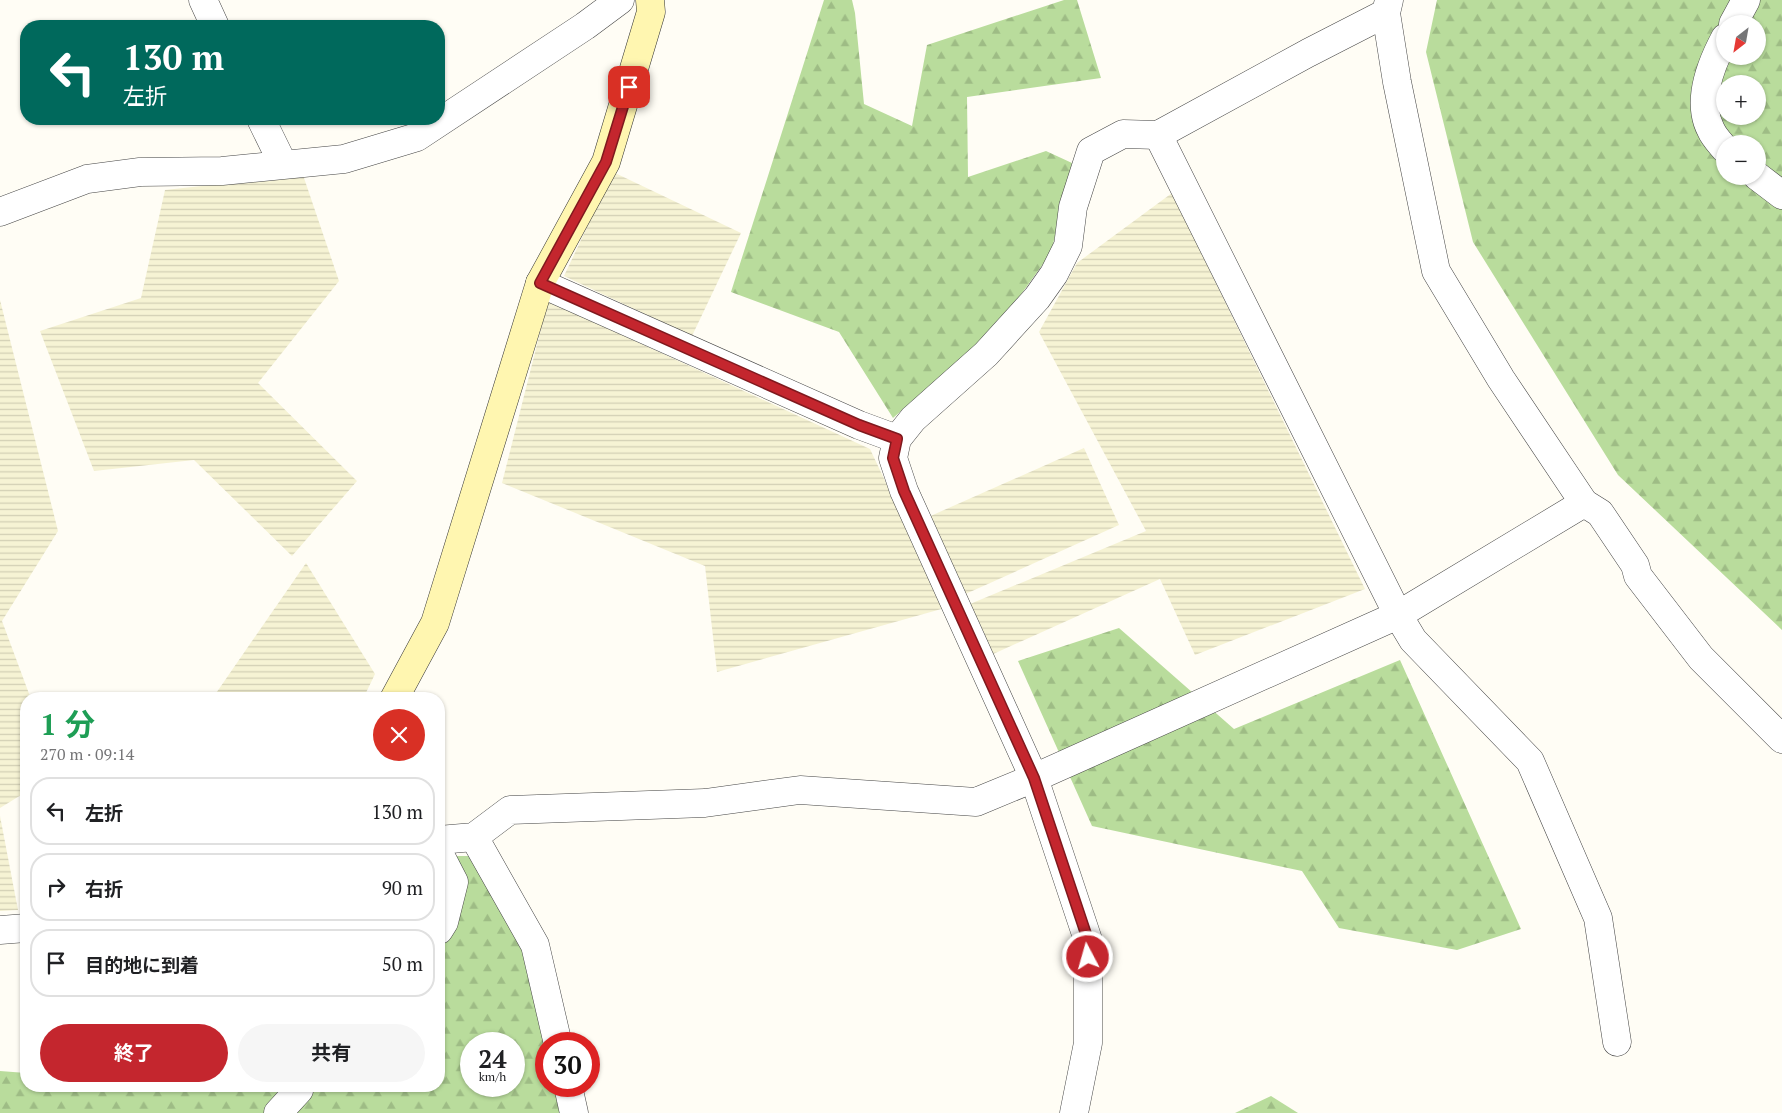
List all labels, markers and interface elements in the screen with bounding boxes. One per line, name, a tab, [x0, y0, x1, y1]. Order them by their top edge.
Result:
north arrow	[1716, 15, 1766, 65]
map controls	[1716, 15, 1766, 185]
text: 130 m	[123, 34, 224, 80]
icon: left	[40, 40, 105, 105]
pin	[608, 66, 650, 108]
icon: arrive	[615, 73, 643, 101]
button: +	[1716, 75, 1766, 125]
text: 左折	[123, 81, 167, 110]
button: −	[1716, 135, 1766, 185]
text: 1 分	[40, 704, 95, 744]
button: close	[373, 709, 425, 761]
text: 270 m · 09:14	[40, 743, 134, 765]
icon: left	[42, 797, 70, 825]
text: 130 m	[372, 799, 423, 824]
text: 左折	[85, 800, 123, 825]
icon: right	[42, 873, 70, 901]
text: 90 m	[382, 875, 423, 900]
text: 右折	[85, 876, 123, 901]
position arrow	[1061, 930, 1113, 982]
icon: arrive	[42, 949, 70, 977]
text: 50 m	[382, 951, 423, 976]
text: 目的地に到着	[85, 952, 199, 977]
button: 終了	[40, 1024, 228, 1082]
button: 共有	[238, 1024, 425, 1082]
speed limit sign: 30	[535, 1032, 600, 1097]
text: 24	[478, 1042, 507, 1075]
text: km/h	[479, 1069, 506, 1084]

